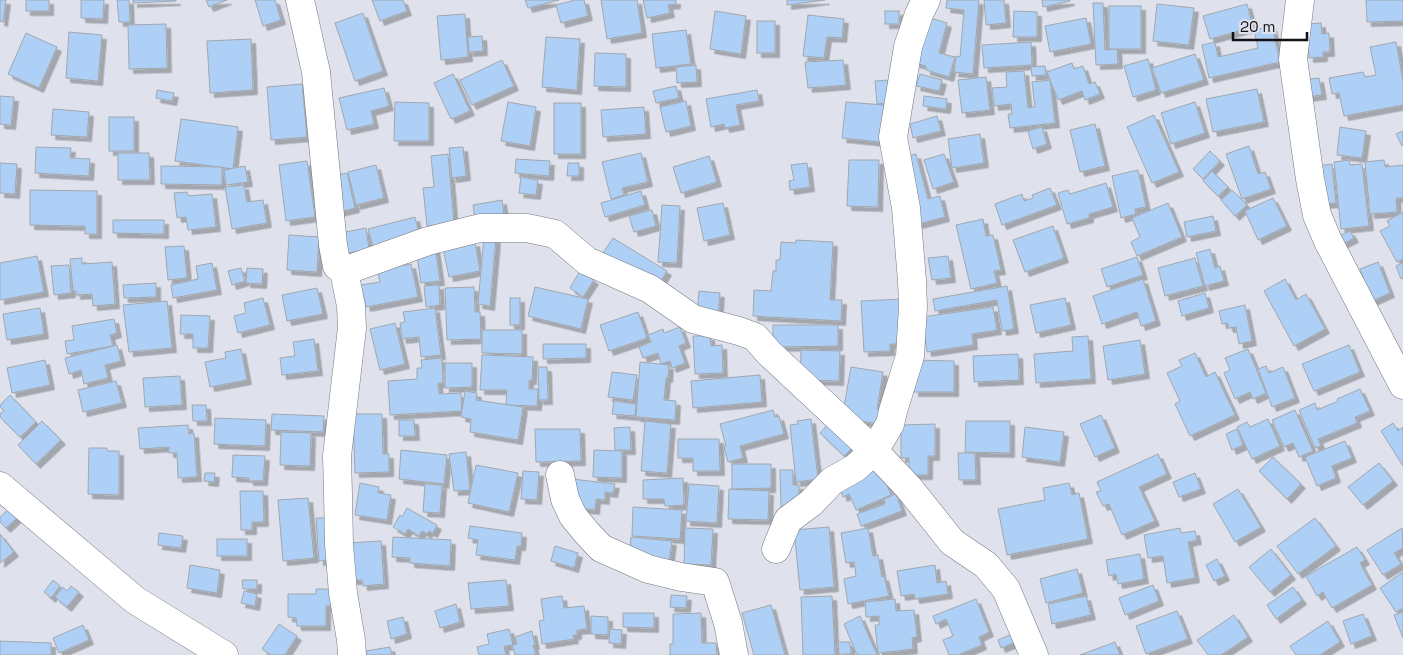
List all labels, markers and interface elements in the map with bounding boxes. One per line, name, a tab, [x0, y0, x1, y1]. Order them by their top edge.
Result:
scale bar	[1233, 10, 1307, 42]
text: 20 m	[1240, 17, 1275, 36]

